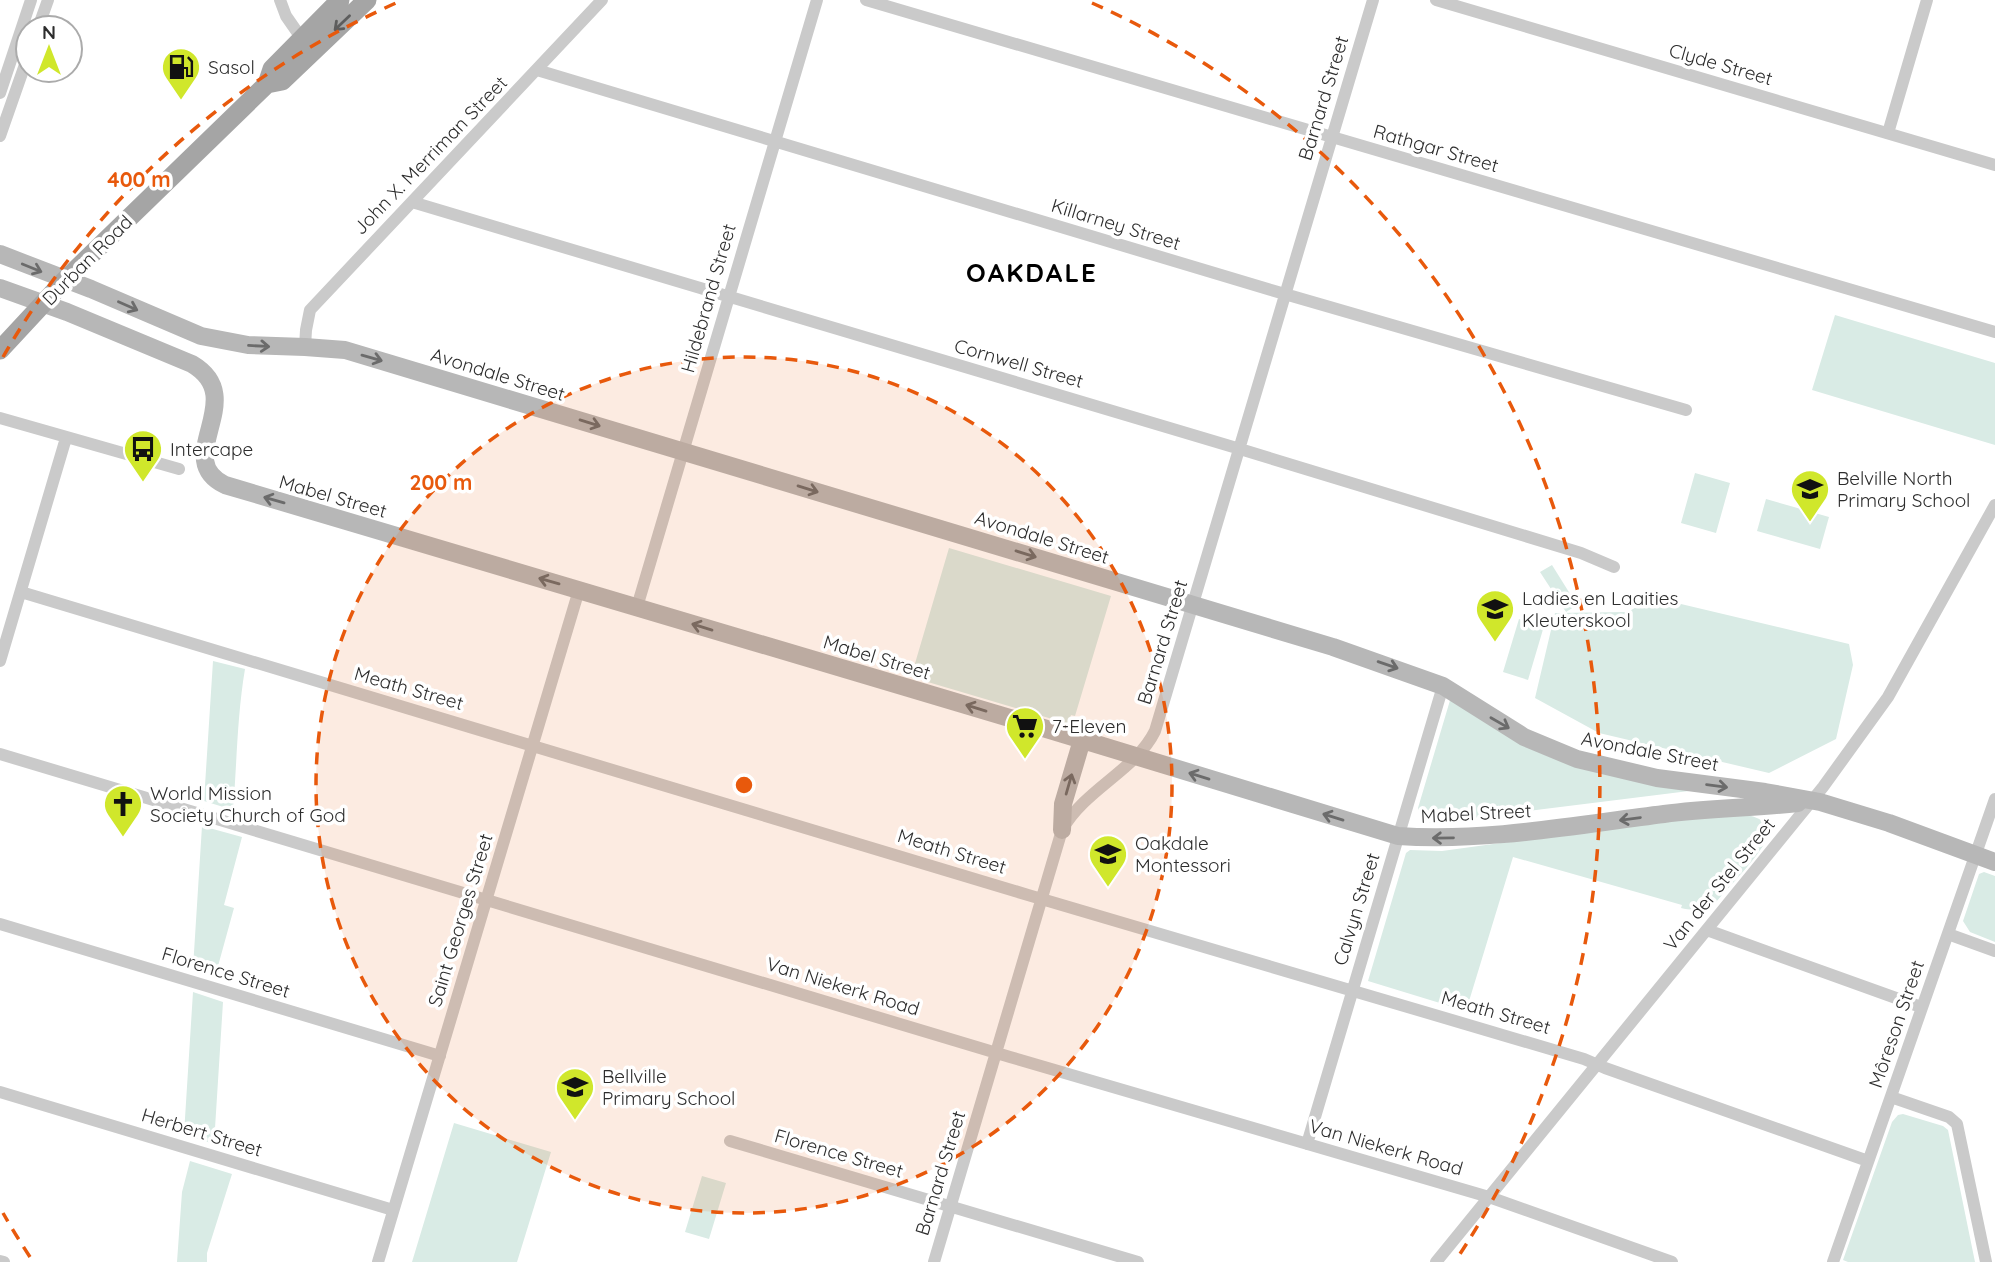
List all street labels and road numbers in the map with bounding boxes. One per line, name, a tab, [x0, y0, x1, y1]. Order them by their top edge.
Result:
street label: Barnard Street	[1293, 33, 1353, 163]
street label: Clyde Street	[1666, 38, 1776, 90]
street label: John X. Merriman Street	[348, 71, 512, 239]
street label: Rathgar Street	[1371, 119, 1501, 177]
street label: Killarney Street	[1048, 193, 1184, 255]
street label: Durban Road	[37, 210, 137, 310]
street label: Hildebrand Street	[675, 221, 741, 375]
street label: Cornwell Street	[952, 333, 1086, 393]
street label: Avondale Street	[428, 342, 568, 406]
street label: Mabel Street	[276, 469, 390, 523]
street label: Avondale Street	[972, 505, 1112, 569]
street label: Barnard Street	[1132, 577, 1192, 707]
street label: Mabel Street	[820, 629, 934, 685]
street label: Meath Street	[352, 661, 466, 715]
street label: Avondale Street	[1579, 726, 1721, 776]
street label: Mabel Street	[1420, 798, 1532, 828]
street label: Van der Stel Street	[1658, 813, 1780, 955]
street label: Meath Street	[895, 823, 1009, 879]
street label: Saint Georges Street	[422, 831, 498, 1009]
street label: Calvyn Street	[1327, 850, 1385, 968]
street label: Florence Street	[159, 941, 293, 1003]
street label: Van Niekerk Road	[763, 951, 923, 1021]
street label: Môreson Street	[1863, 957, 1929, 1091]
street label: Meath Street	[1439, 985, 1553, 1039]
street label: Herbert Street	[139, 1102, 265, 1162]
street label: Barnard Street	[910, 1108, 970, 1238]
street label: Van Niekerk Road	[1306, 1114, 1466, 1180]
street label: Florence Street	[772, 1123, 906, 1183]

